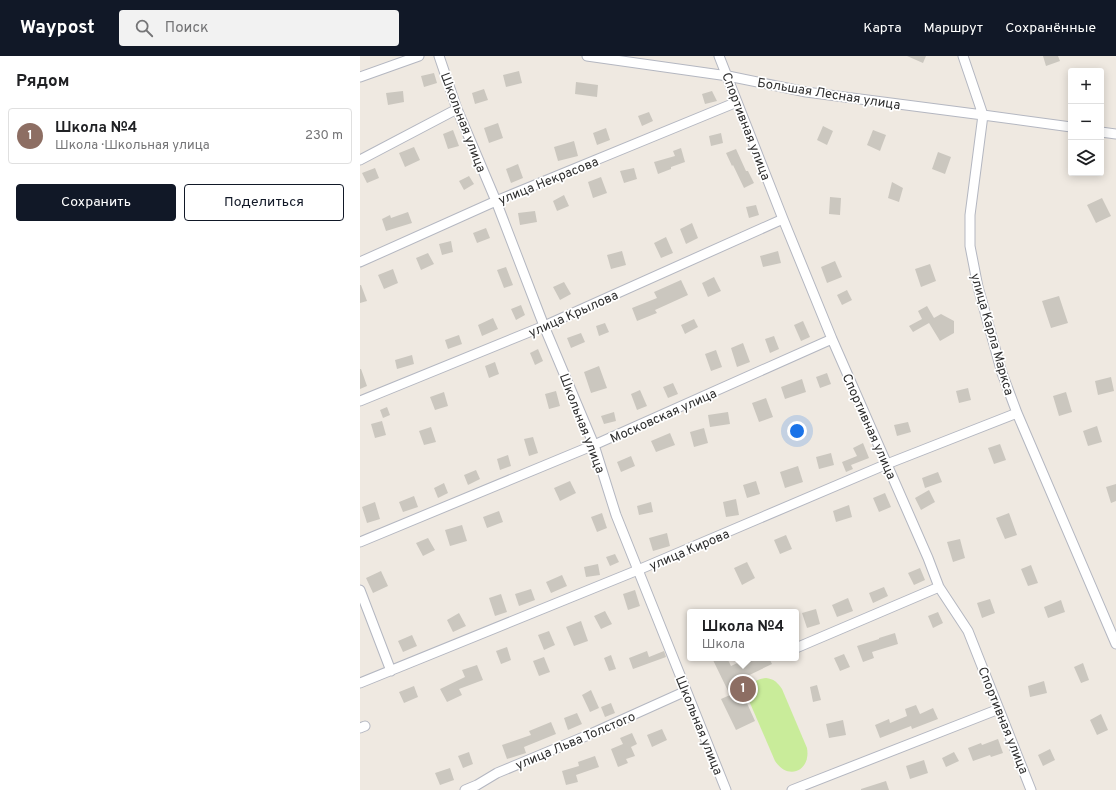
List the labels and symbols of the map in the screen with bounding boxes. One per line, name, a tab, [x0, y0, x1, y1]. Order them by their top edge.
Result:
street label: Школьная улица	[436, 71, 489, 175]
street label: Спортивная улица	[717, 71, 773, 183]
street label: Большая Лесная улица	[756, 76, 901, 114]
street label: улица Некрасова	[496, 154, 601, 209]
street label: улица Карла Маркса	[966, 272, 1016, 397]
street label: улица Крылова	[527, 288, 621, 342]
street label: Спортивная улица	[838, 371, 899, 482]
street label: Школьная улица	[555, 372, 608, 476]
street label: Московская улица	[608, 386, 720, 448]
your location	[787, 421, 807, 441]
street label: улица Кирова	[647, 527, 732, 575]
street label: Спортивная улица	[973, 665, 1031, 777]
street label: Школьная улица	[671, 674, 725, 778]
pin: 1	[730, 674, 756, 704]
street label: улица Льва Толстого	[514, 709, 638, 774]

